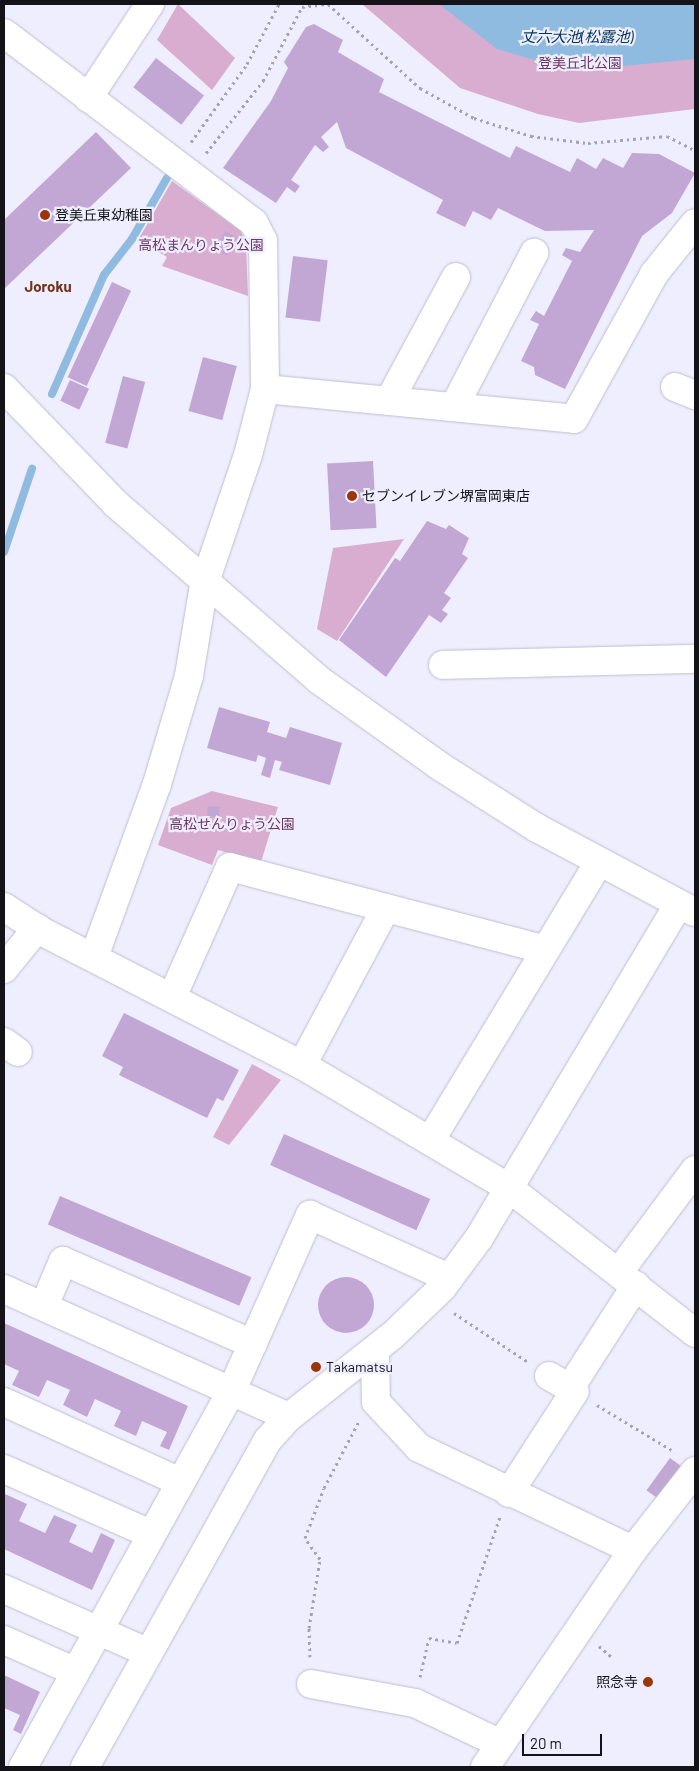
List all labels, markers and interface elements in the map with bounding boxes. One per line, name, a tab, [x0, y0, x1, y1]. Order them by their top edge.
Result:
water label: 丈六大池(松露池)	[521, 28, 633, 46]
park label: 登美丘北公園	[538, 55, 622, 71]
place label: 登美丘東幼稚園	[55, 207, 153, 223]
marker: 登美丘東幼稚園	[39, 209, 51, 221]
park label: 高松まんりょう公園	[138, 237, 264, 253]
district label: Joroku	[24, 278, 72, 296]
place label: セブンイレブン堺富岡東店	[362, 488, 530, 504]
marker: セブンイレブン堺富岡東店	[346, 490, 358, 502]
park label: 高松せんりょう公園	[169, 816, 295, 832]
place label: Takamatsu	[326, 1359, 393, 1375]
marker: Takamatsu	[310, 1361, 322, 1373]
place label: 照念寺	[596, 1674, 638, 1690]
marker: 照念寺	[642, 1676, 654, 1688]
scale bar	[524, 1724, 604, 1756]
text: 20 m	[530, 1734, 562, 1752]

